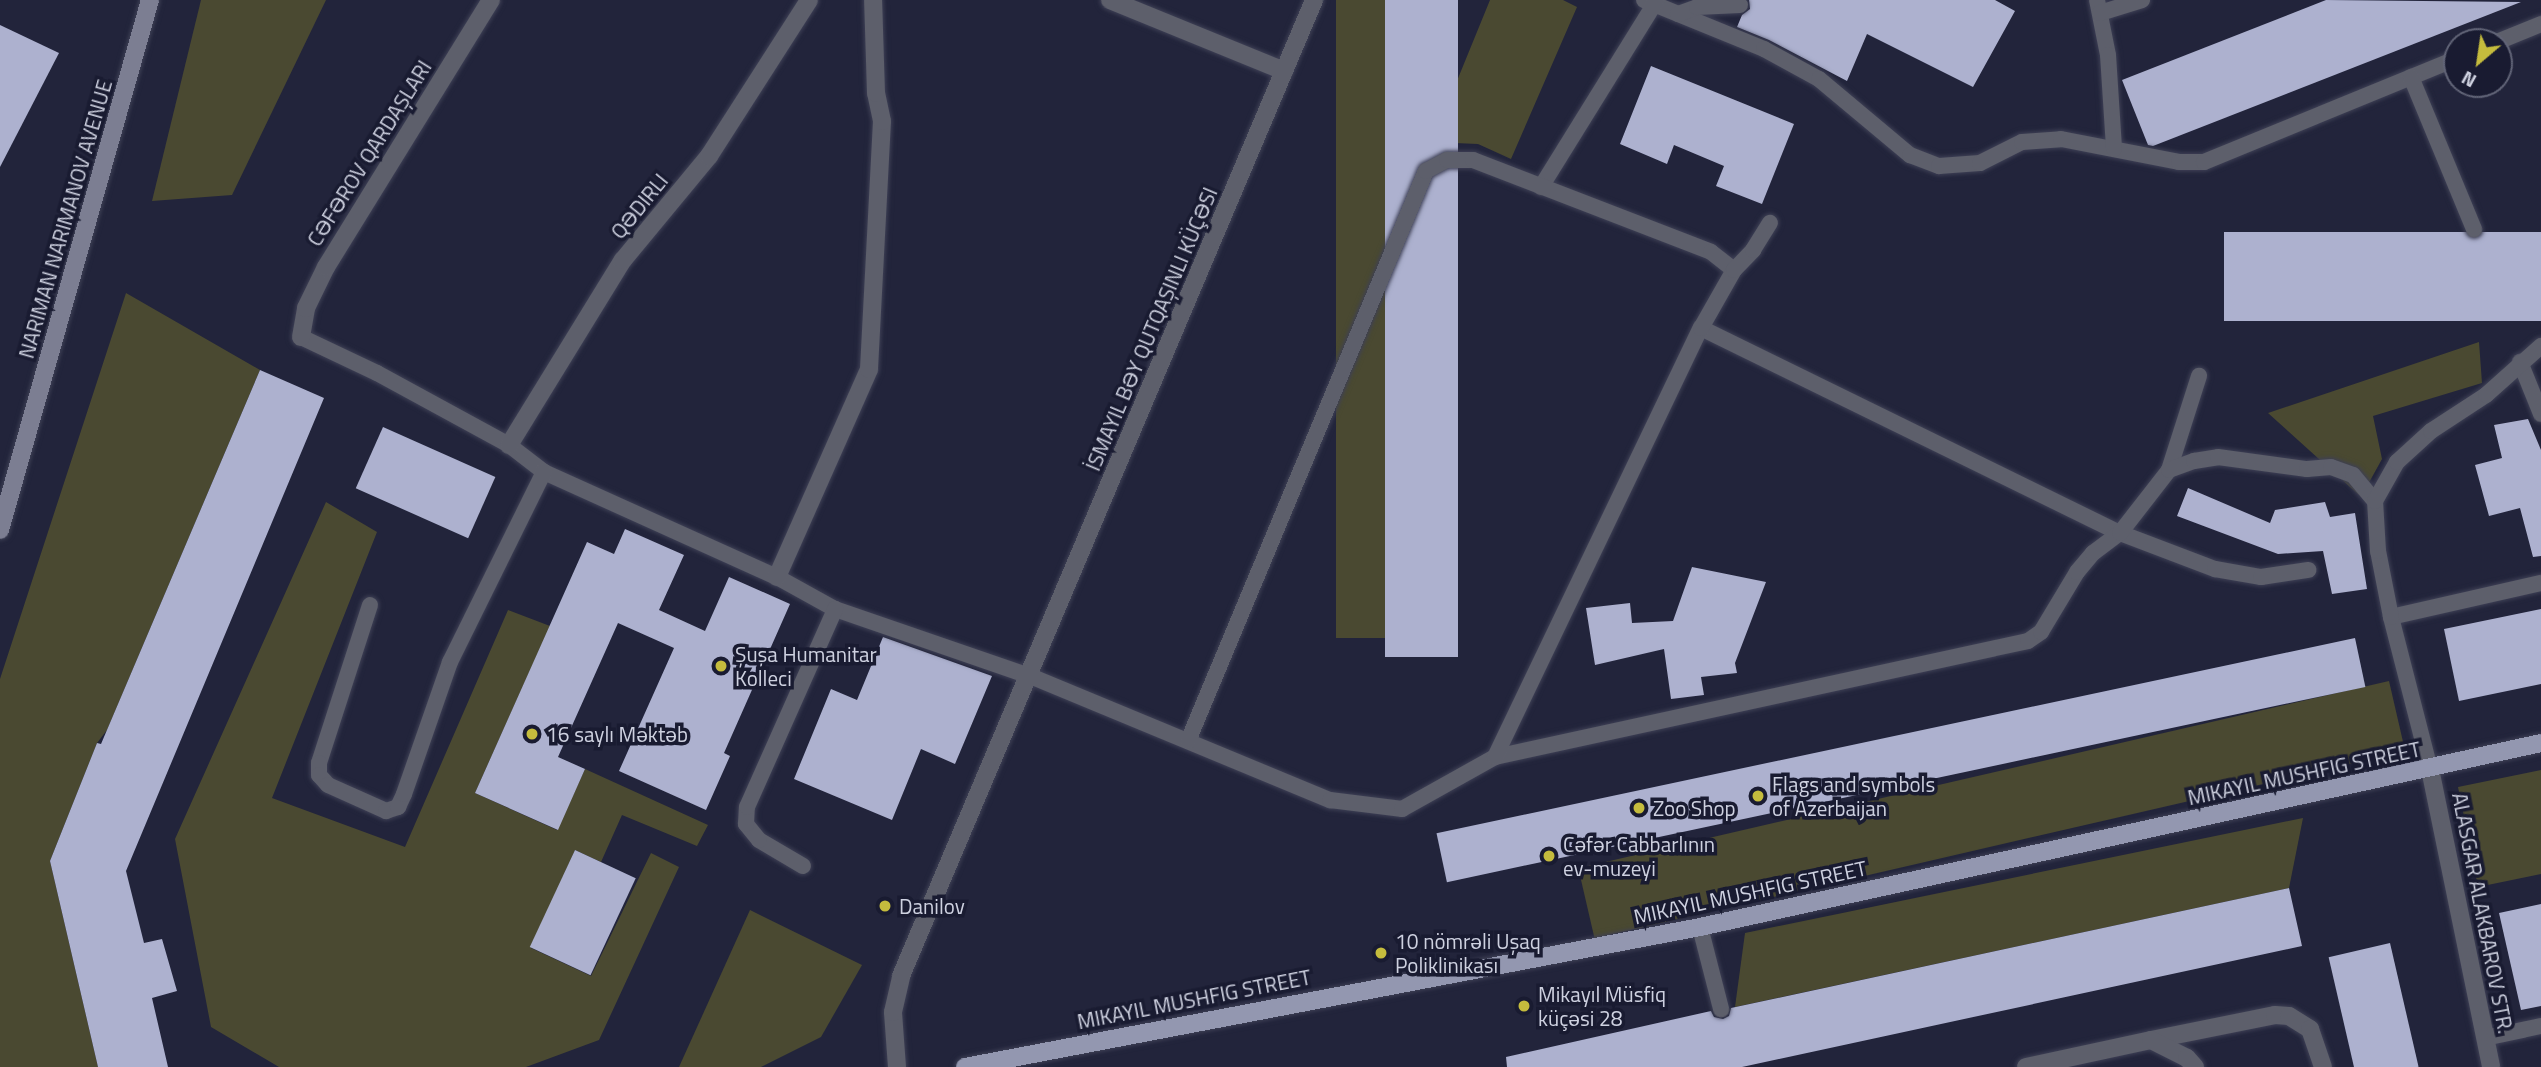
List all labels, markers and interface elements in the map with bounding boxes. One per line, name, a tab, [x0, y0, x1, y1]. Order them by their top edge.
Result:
north arrow	[2443, 28, 2513, 98]
street label: CƏFƏROV QARDAŞLARI	[302, 55, 436, 251]
text: N	[2456, 64, 2481, 96]
street label: NARIMAN NARIMANOV AVENUE	[13, 77, 117, 361]
street label: QƏDIRLI	[605, 168, 673, 244]
street label: İSMAYIL BƏY QUTQAŞINLI KÜÇƏSI	[1080, 184, 1222, 474]
place label: Şuşa Humanitar Kolleci	[735, 641, 877, 691]
marker: Şuşa Humanitar Kolleci	[713, 658, 729, 674]
place label: 16 saylı Məktəb	[546, 721, 688, 747]
marker: 16 saylı Məktəb	[524, 726, 540, 742]
street label: MIKAYIL MUSHFIG STREET	[2185, 736, 2423, 810]
place label: Flags and symbols of Azerbaijan	[1772, 771, 1935, 821]
marker: Flags and symbols of Azerbaijan	[1750, 788, 1766, 804]
street label: ALASGAR ALAKBAROV STR.	[2447, 790, 2519, 1036]
place label: Zoo Shop	[1653, 795, 1736, 821]
marker: Zoo Shop	[1631, 800, 1647, 816]
place label: Cəfər Cabbarlının ev-muzeyi	[1563, 831, 1715, 881]
marker: Cəfər Cabbarlının ev-muzeyi	[1541, 848, 1557, 864]
street label: MIKAYIL MUSHFIG STREET	[1631, 855, 1869, 929]
place label: Danilov	[899, 893, 965, 919]
marker: Danilov	[877, 898, 893, 914]
place label: 10 nömrəli Uşaq Poliklinikası	[1395, 928, 1541, 978]
marker: 10 nömrəli Uşaq Poliklinikası	[1373, 945, 1389, 961]
street label: MIKAYIL MUSHFIG STREET	[1075, 964, 1313, 1034]
place label: Mikayıl Müsfiq küçəsi 28	[1538, 981, 1666, 1031]
marker: Mikayıl Müsfiq küçəsi 28	[1516, 998, 1532, 1014]

